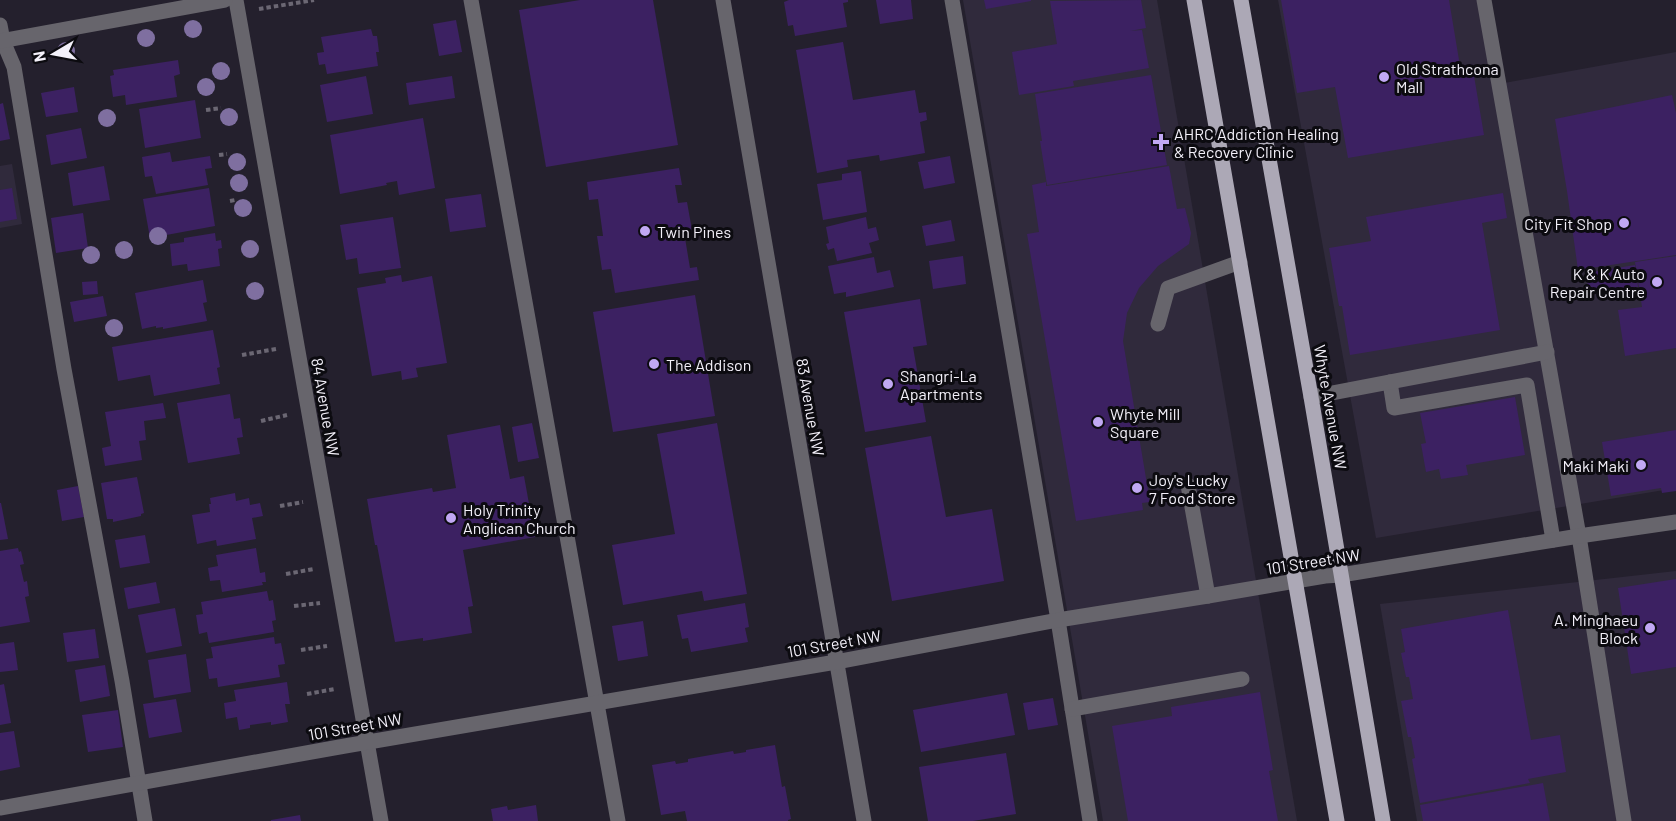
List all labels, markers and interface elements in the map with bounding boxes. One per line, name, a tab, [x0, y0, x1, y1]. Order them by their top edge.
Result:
north arrow	[24, 24, 84, 84]
text: N	[28, 50, 49, 64]
place label: Old Strathcona Mall	[1396, 59, 1499, 96]
marker: Old Strathcona Mall	[1377, 70, 1391, 84]
place label: AHRC Addiction Healing & Recovery Clinic	[1174, 124, 1339, 161]
marker: AHRC Addiction Healing & Recovery Clinic	[1152, 133, 1170, 151]
place label: City Fit Shop	[1524, 214, 1612, 233]
marker: City Fit Shop	[1617, 216, 1631, 230]
place label: Twin Pines	[657, 222, 731, 241]
marker: Twin Pines	[638, 224, 652, 238]
place label: K & K Auto Repair Centre	[1550, 264, 1645, 301]
marker: K & K Auto Repair Centre	[1650, 275, 1664, 289]
street label: Whyte Avenue NW	[1311, 343, 1351, 471]
place label: The Addison	[666, 355, 751, 374]
street label: 84 Avenue NW	[308, 356, 344, 458]
marker: The Addison	[647, 357, 661, 371]
street label: 83 Avenue NW	[793, 357, 829, 457]
place label: Shangri-La Apartments	[900, 366, 982, 403]
marker: Shangri-La Apartments	[881, 377, 895, 391]
place label: Whyte Mill Square	[1110, 404, 1180, 441]
marker: Whyte Mill Square	[1091, 415, 1105, 429]
place label: Maki Maki	[1562, 456, 1629, 475]
marker: Maki Maki	[1634, 458, 1648, 472]
place label: Joy's Lucky 7 Food Store	[1149, 470, 1236, 507]
marker: Joy's Lucky 7 Food Store	[1130, 481, 1144, 495]
place label: Holy Trinity Anglican Church	[463, 500, 576, 537]
marker: Holy Trinity Anglican Church	[444, 511, 458, 525]
street label: 101 Street NW	[1265, 544, 1361, 578]
place label: A. Minghaeu Block	[1554, 610, 1638, 647]
marker: A. Minghaeu Block	[1643, 621, 1657, 635]
street label: 101 Street NW	[786, 625, 882, 661]
street label: 101 Street NW	[307, 708, 403, 744]

